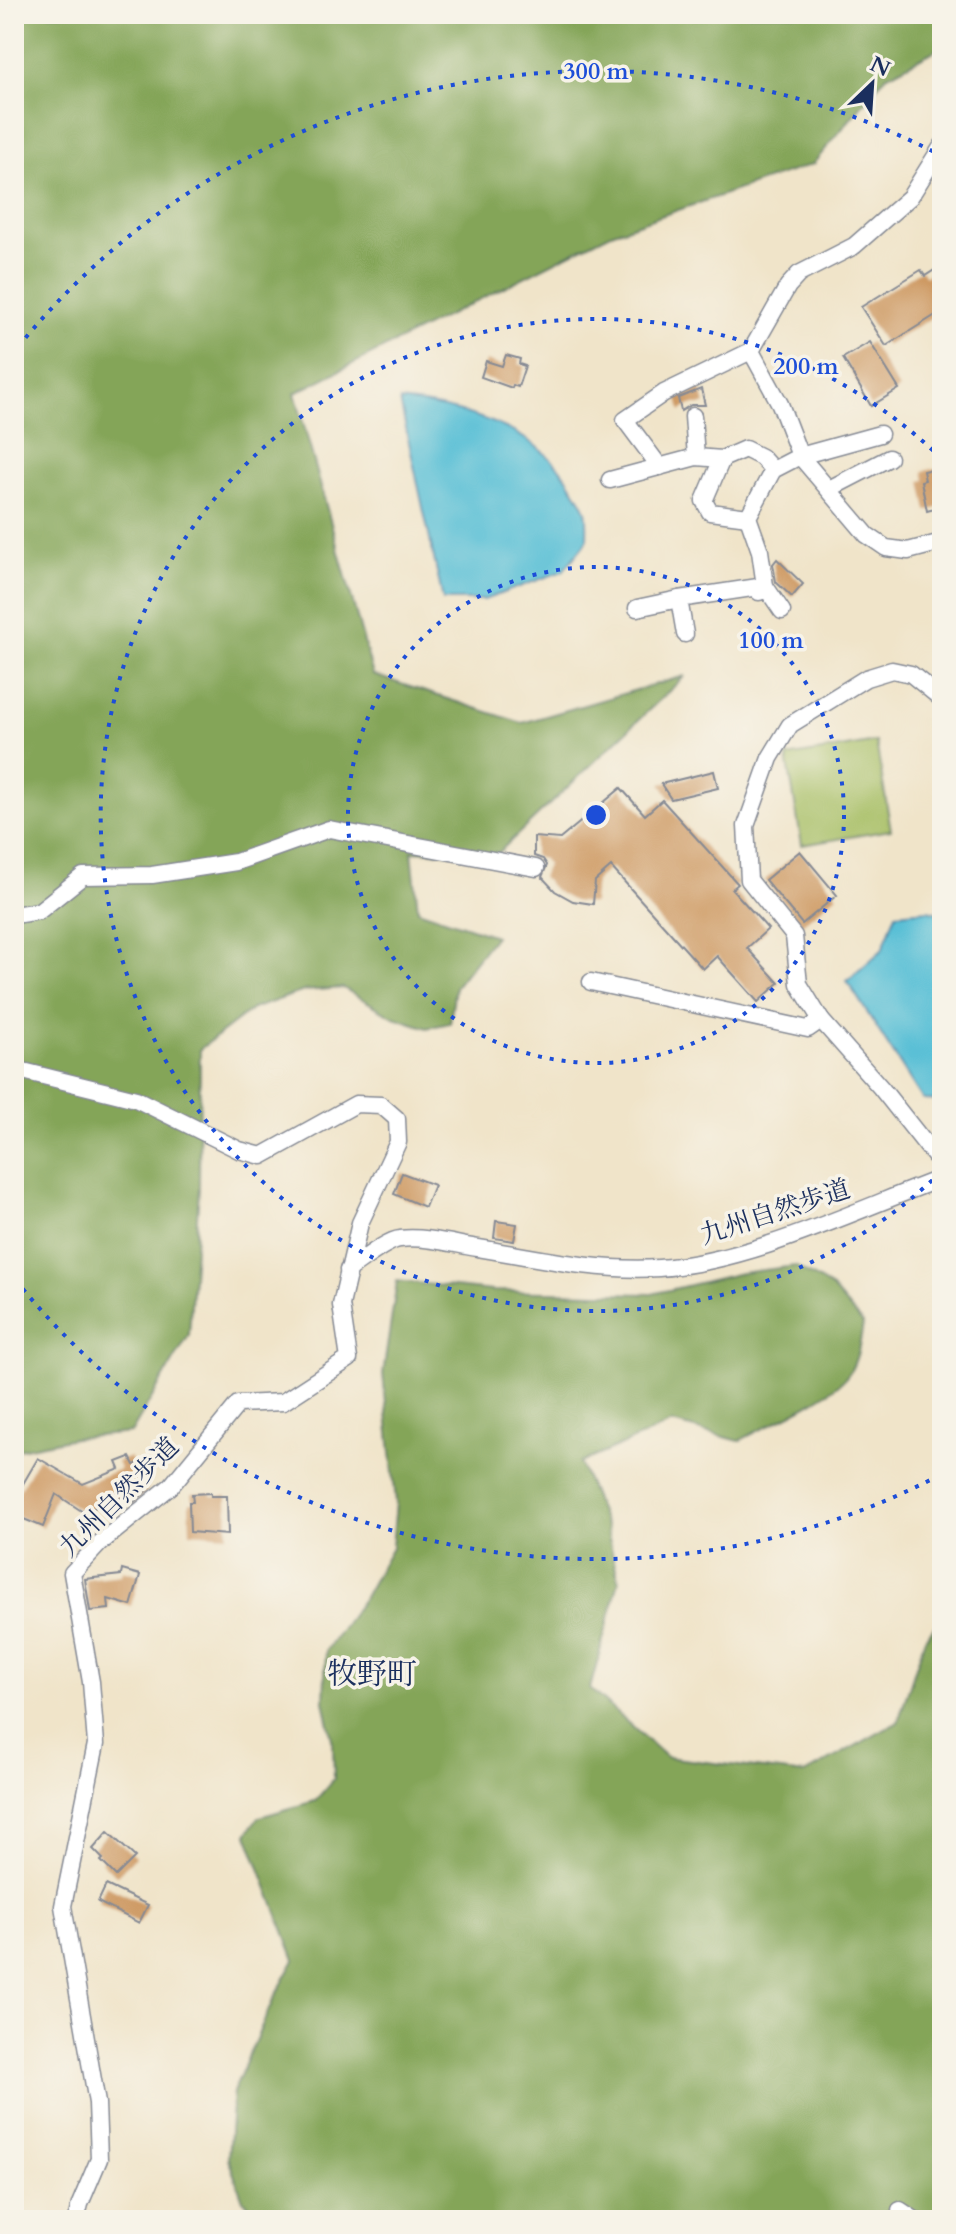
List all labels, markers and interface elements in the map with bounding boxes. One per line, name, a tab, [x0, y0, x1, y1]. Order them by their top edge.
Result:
north arrow	[832, 44, 912, 124]
text: N	[865, 49, 895, 84]
text: 300 m	[563, 55, 630, 88]
text: 200 m	[773, 350, 840, 383]
text: 100 m	[738, 624, 805, 657]
centre of rings	[582, 801, 610, 829]
street label: 九州自然歩道	[695, 1171, 855, 1253]
street label: 九州自然歩道	[51, 1429, 187, 1565]
district label: 牧野町	[327, 1654, 417, 1695]

